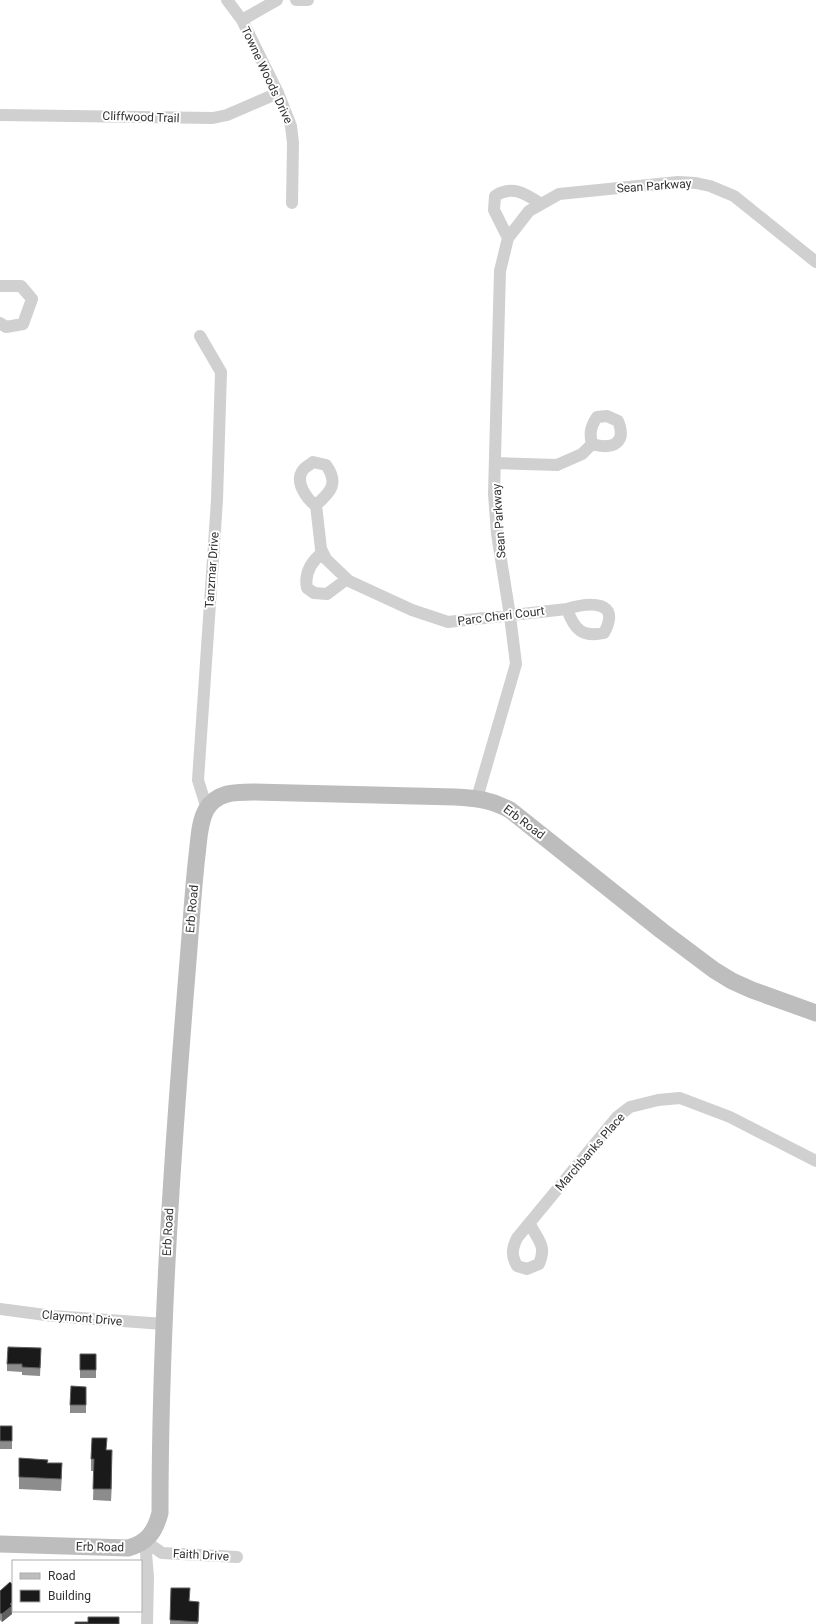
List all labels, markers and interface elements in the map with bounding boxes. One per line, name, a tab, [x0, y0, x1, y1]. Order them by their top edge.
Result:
street label: Towne Woods Drive	[238, 24, 296, 126]
street label: Cliffwood Trail	[102, 109, 180, 125]
street label: Sean Parkway	[616, 176, 692, 196]
street label: Sean Parkway	[489, 483, 509, 559]
street label: Tanzmar Drive	[202, 531, 222, 609]
street label: Parc Cheri Court	[457, 604, 545, 628]
street label: Erb Road	[501, 802, 547, 842]
street label: Erb Road	[183, 884, 201, 934]
street label: Marchbanks Place	[552, 1110, 628, 1194]
street label: Erb Road	[160, 1208, 176, 1256]
street label: Claymont Drive	[41, 1308, 123, 1328]
street label: Erb Road	[76, 1540, 124, 1554]
street label: Faith Drive	[172, 1547, 230, 1563]
legend	[12, 1560, 142, 1612]
text: Road	[48, 1569, 76, 1583]
text: Building	[48, 1589, 91, 1603]

